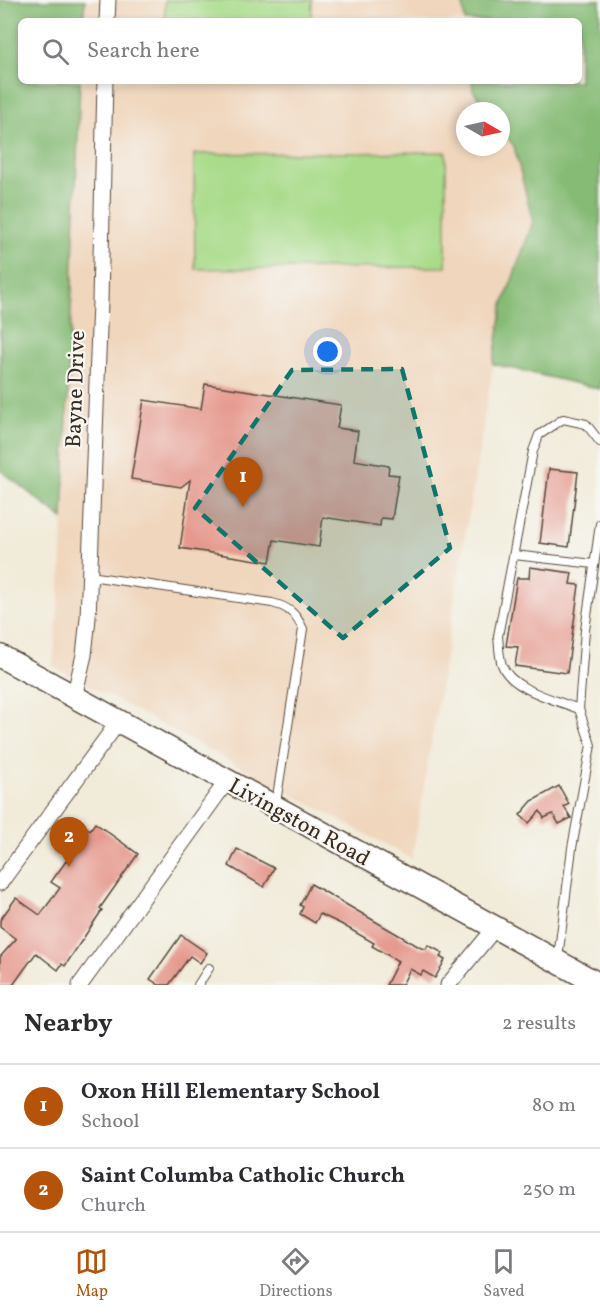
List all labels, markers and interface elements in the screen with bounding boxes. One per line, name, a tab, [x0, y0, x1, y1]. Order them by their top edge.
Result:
search box	[18, 18, 582, 84]
icon: search	[39, 35, 72, 68]
text: Search here	[87, 36, 200, 67]
north arrow	[456, 102, 510, 156]
street label: Bayne Drive	[59, 330, 94, 448]
your location	[313, 337, 342, 366]
pin: 1	[224, 458, 262, 507]
street label: Livingston Road	[222, 771, 375, 875]
pin: 2	[50, 818, 88, 867]
text: Nearby	[24, 1006, 113, 1042]
text: 2 results	[502, 1010, 576, 1038]
text: Oxon Hill Elementary School	[81, 1077, 380, 1108]
text: 1	[39, 1092, 48, 1120]
text: 80 m	[532, 1092, 576, 1120]
text: School	[81, 1108, 139, 1136]
text: Saint Columba Catholic Church	[81, 1161, 405, 1192]
text: 2	[38, 1176, 49, 1204]
text: 250 m	[522, 1176, 576, 1204]
text: Church	[81, 1192, 146, 1220]
tab: Map	[75, 1245, 108, 1303]
tab: Directions	[259, 1245, 333, 1303]
tab: Saved	[483, 1245, 525, 1303]

